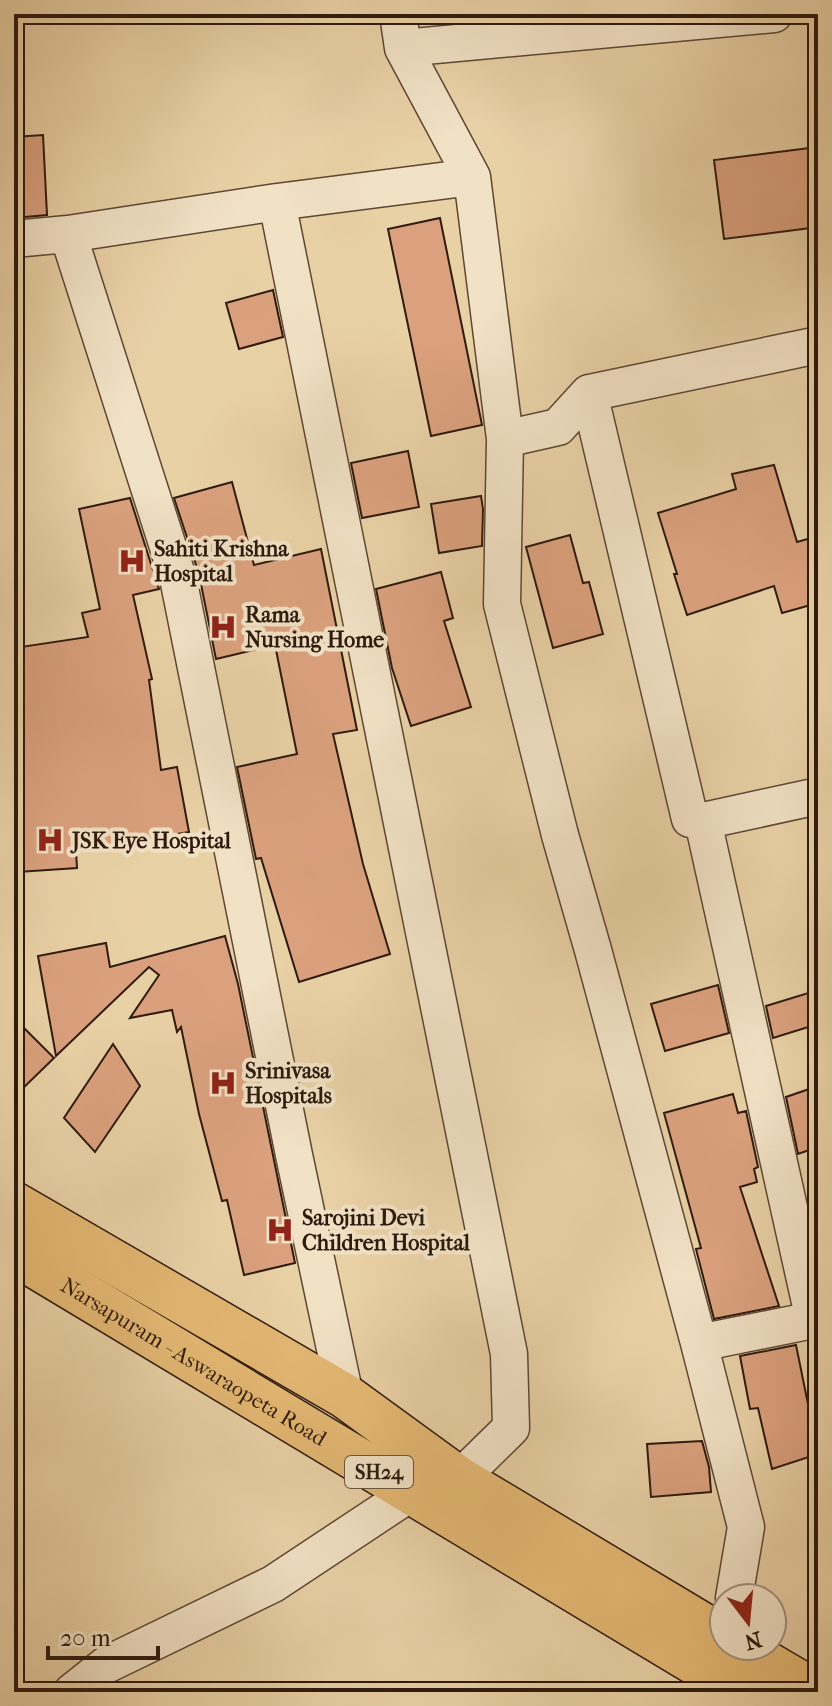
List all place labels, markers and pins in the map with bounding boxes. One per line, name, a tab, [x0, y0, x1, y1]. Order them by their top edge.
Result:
place label: Sahiti Krishna Hospital	[154, 536, 289, 587]
hospital icon: Sahiti Krishna Hospital	[117, 546, 147, 576]
place label: Rama Nursing Home	[245, 602, 384, 653]
hospital icon: Rama Nursing Home	[208, 612, 238, 642]
hospital icon: JSK Eye Hospital	[35, 825, 65, 855]
place label: JSK Eye Hospital	[70, 828, 232, 854]
place label: Srinivasa Hospitals	[245, 1058, 332, 1109]
hospital icon: Srinivasa Hospitals	[208, 1068, 238, 1098]
place label: Sarojini Devi Children Hospital	[302, 1205, 471, 1256]
hospital icon: Sarojini Devi Children Hospital	[265, 1215, 295, 1245]

